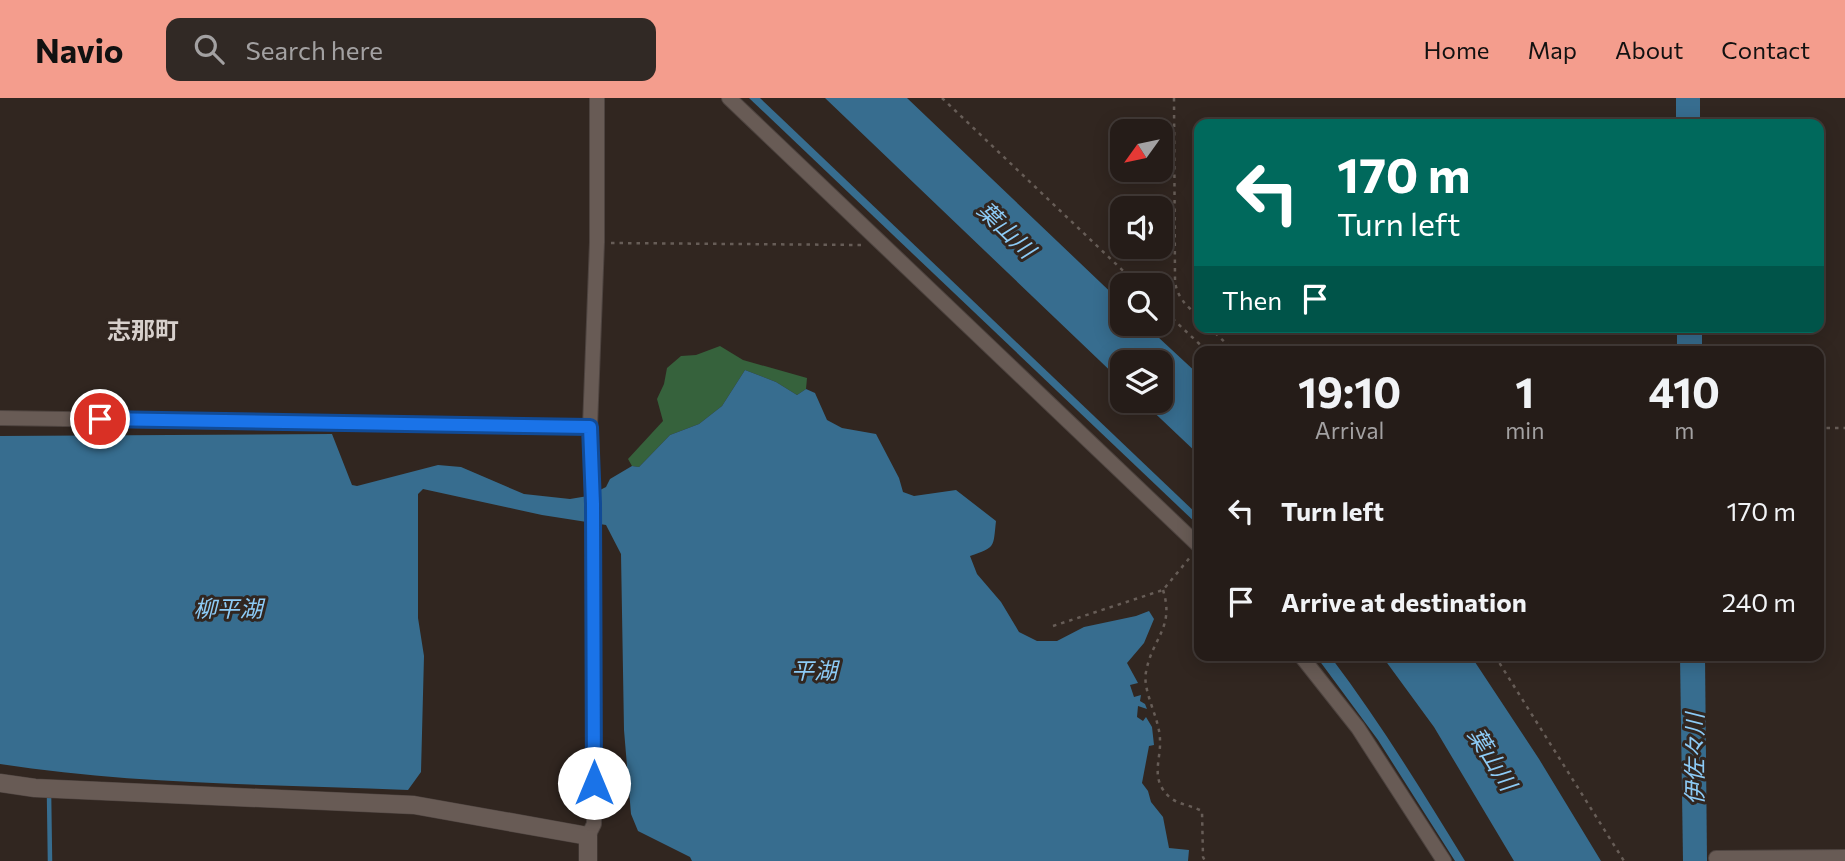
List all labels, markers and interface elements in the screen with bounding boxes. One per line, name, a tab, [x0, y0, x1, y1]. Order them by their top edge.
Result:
search box	[166, 18, 656, 81]
text: Navio	[35, 29, 124, 70]
icon: search	[190, 30, 228, 68]
text: Search here	[246, 34, 383, 65]
text: Home	[1424, 35, 1490, 64]
text: Map	[1528, 35, 1577, 64]
text: About	[1615, 35, 1683, 64]
text: Contact	[1721, 35, 1810, 64]
north arrow	[1110, 119, 1172, 182]
map controls	[1110, 119, 1173, 413]
text: 170 m	[1337, 143, 1470, 203]
icon: left	[1222, 147, 1313, 238]
water label: 葉山川	[972, 195, 1043, 265]
button: sound	[1110, 196, 1173, 259]
text: Turn left	[1337, 203, 1461, 243]
button: search	[1110, 273, 1173, 336]
icon: arrive	[1296, 280, 1334, 318]
text: Then	[1222, 284, 1282, 315]
district label: 志那町	[107, 315, 179, 344]
button: layers	[1110, 350, 1173, 413]
text: 19:10	[1298, 365, 1401, 417]
text: 1	[1515, 365, 1534, 417]
text: 410	[1648, 365, 1720, 417]
pin	[70, 389, 130, 449]
icon: arrive	[81, 400, 119, 438]
text: Arrival	[1315, 416, 1384, 444]
text: min	[1505, 416, 1544, 444]
text: m	[1674, 416, 1694, 444]
icon: left	[1222, 492, 1260, 530]
text: Turn left	[1281, 495, 1384, 526]
text: 170 m	[1727, 495, 1796, 526]
icon: arrive	[1222, 583, 1260, 621]
text: Arrive at destination	[1281, 586, 1527, 617]
text: 240 m	[1722, 586, 1796, 617]
water label: 柳平湖	[194, 594, 266, 622]
water label: 平湖	[791, 656, 840, 684]
water label: 伊佐々川	[1680, 710, 1708, 805]
water label: 葉山川	[1463, 722, 1525, 798]
position arrow	[557, 746, 631, 820]

